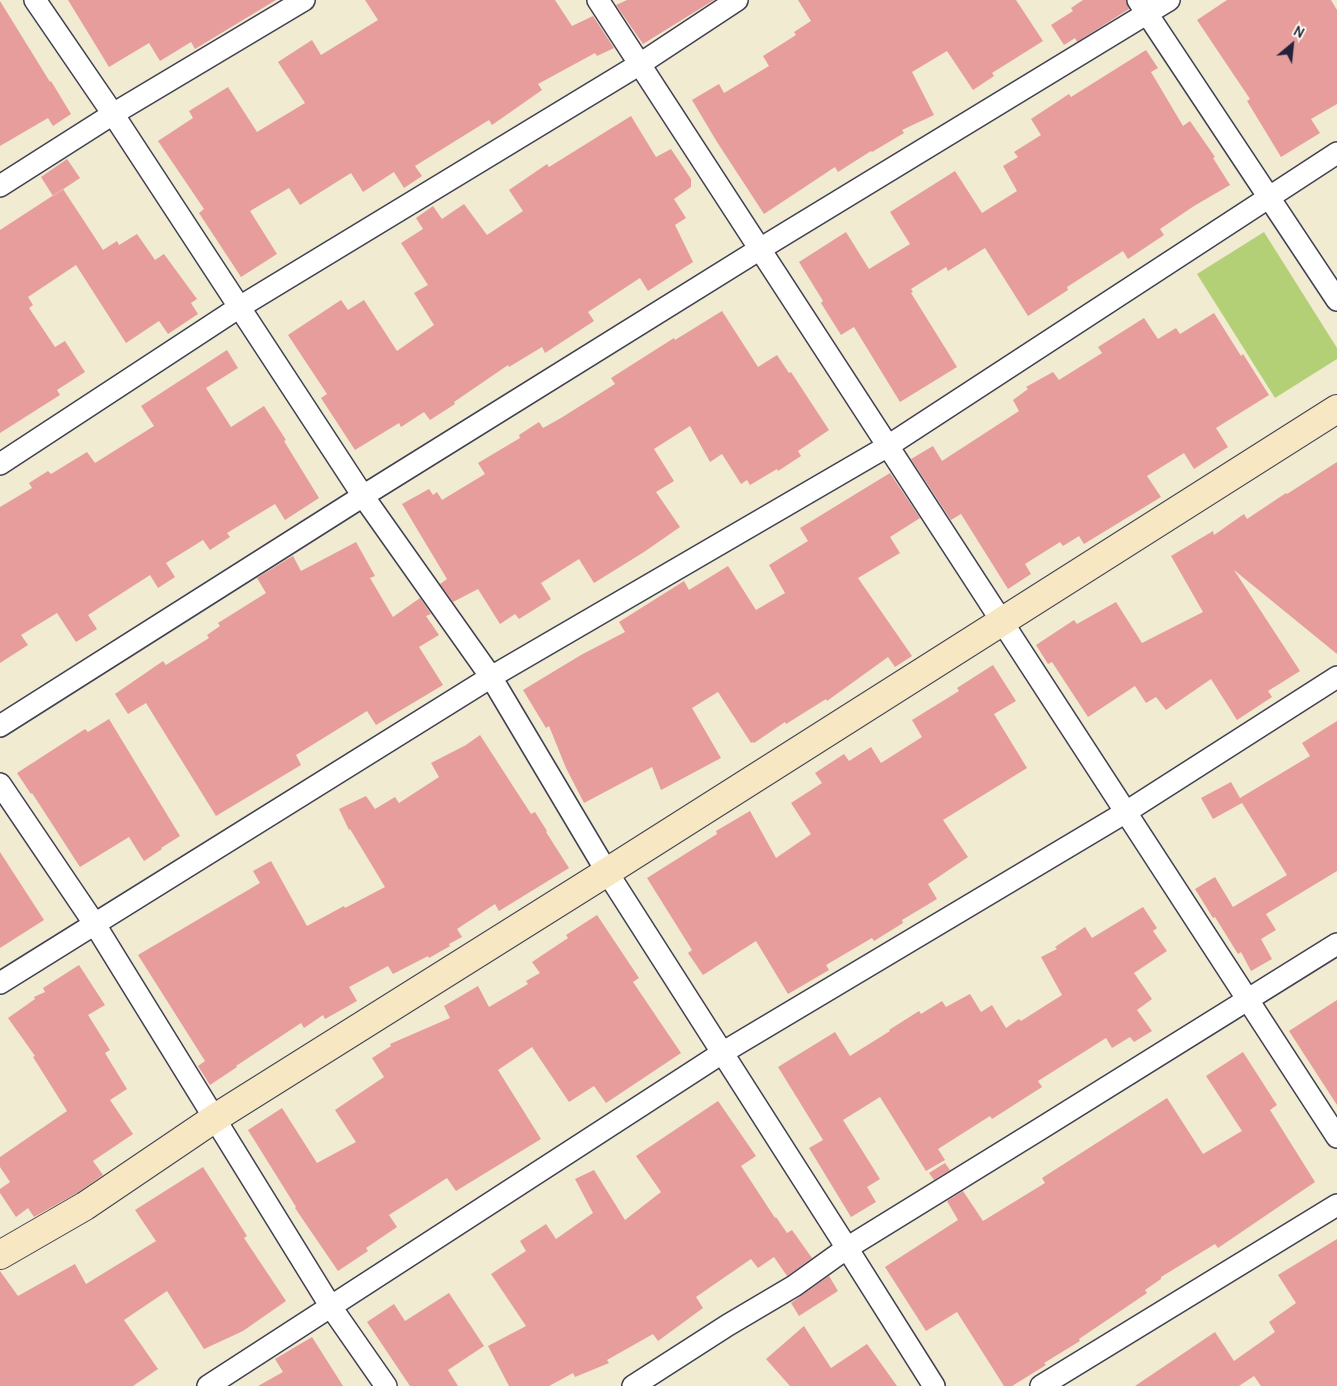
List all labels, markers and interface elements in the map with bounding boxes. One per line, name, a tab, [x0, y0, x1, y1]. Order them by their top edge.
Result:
north arrow	[1267, 20, 1317, 70]
text: N	[1291, 22, 1308, 42]

